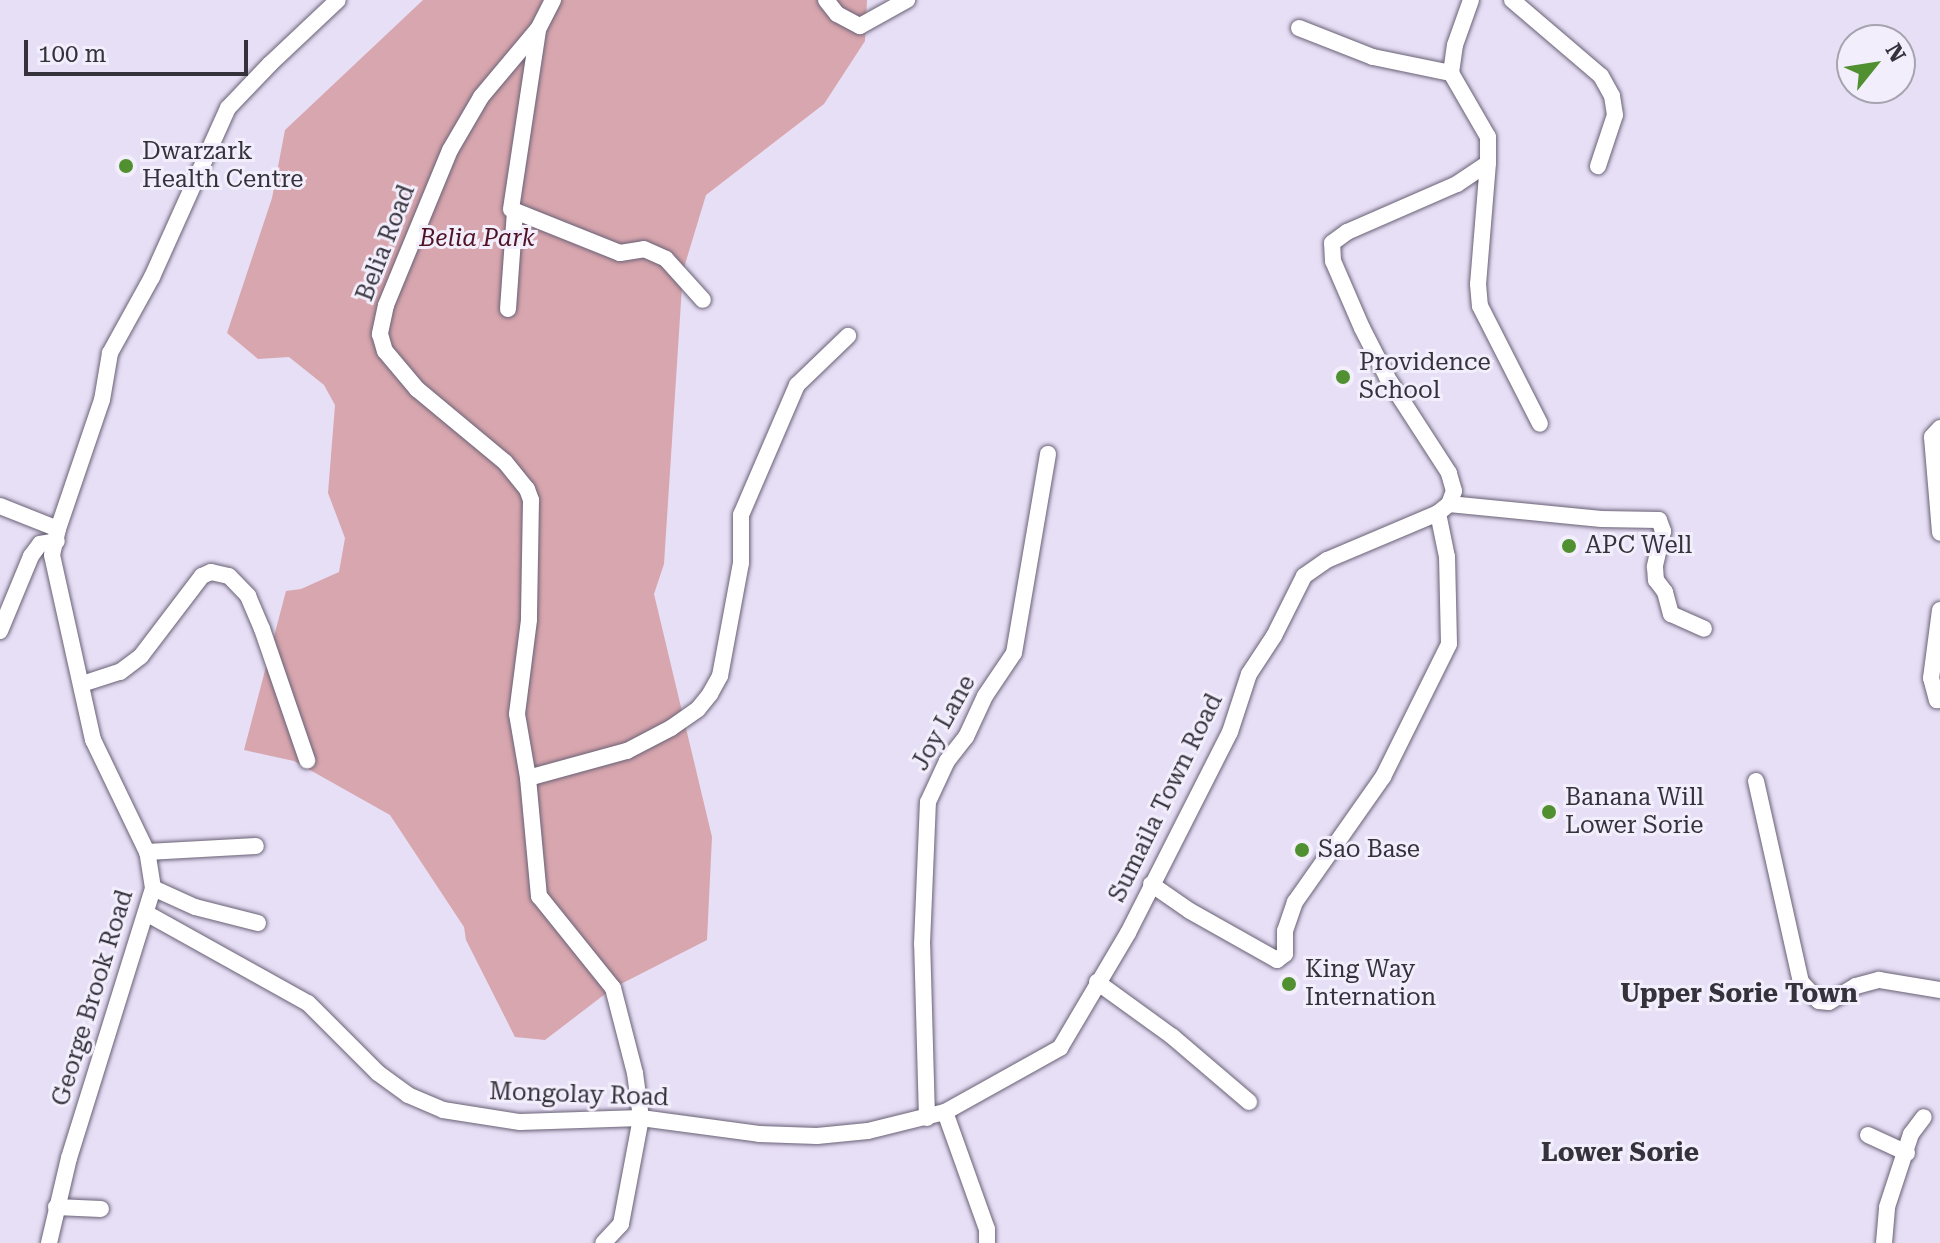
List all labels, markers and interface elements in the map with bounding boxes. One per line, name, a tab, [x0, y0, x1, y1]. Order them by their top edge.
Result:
scale bar	[28, 24, 252, 74]
north arrow	[1836, 24, 1916, 104]
text: N	[1880, 39, 1911, 66]
text: 100 m	[38, 40, 106, 68]
place label: Dwarzark Health Centre	[142, 138, 303, 194]
marker: Dwarzark Health Centre	[117, 157, 135, 175]
street label: Belia Road	[351, 181, 421, 305]
park label: Belia Park	[419, 225, 535, 253]
place label: Providence School	[1359, 349, 1491, 405]
marker: Providence School	[1334, 368, 1352, 386]
place label: APC Well	[1585, 532, 1692, 560]
marker: APC Well	[1560, 537, 1578, 555]
street label: Joy Lane	[906, 670, 982, 776]
street label: Sumaila Town Road	[1103, 689, 1229, 907]
place label: Banana Will Lower Sorie	[1565, 784, 1704, 840]
marker: Banana Will Lower Sorie	[1540, 803, 1558, 821]
place label: Sao Base	[1318, 836, 1420, 864]
marker: Sao Base	[1293, 841, 1311, 859]
street label: George Brook Road	[46, 887, 140, 1109]
place label: King Way Internation	[1305, 956, 1436, 1012]
marker: King Way Internation	[1280, 975, 1298, 993]
district label: Upper Sorie Town	[1620, 978, 1858, 1010]
street label: Mongolay Road	[489, 1077, 669, 1113]
district label: Lower Sorie	[1541, 1137, 1699, 1169]

